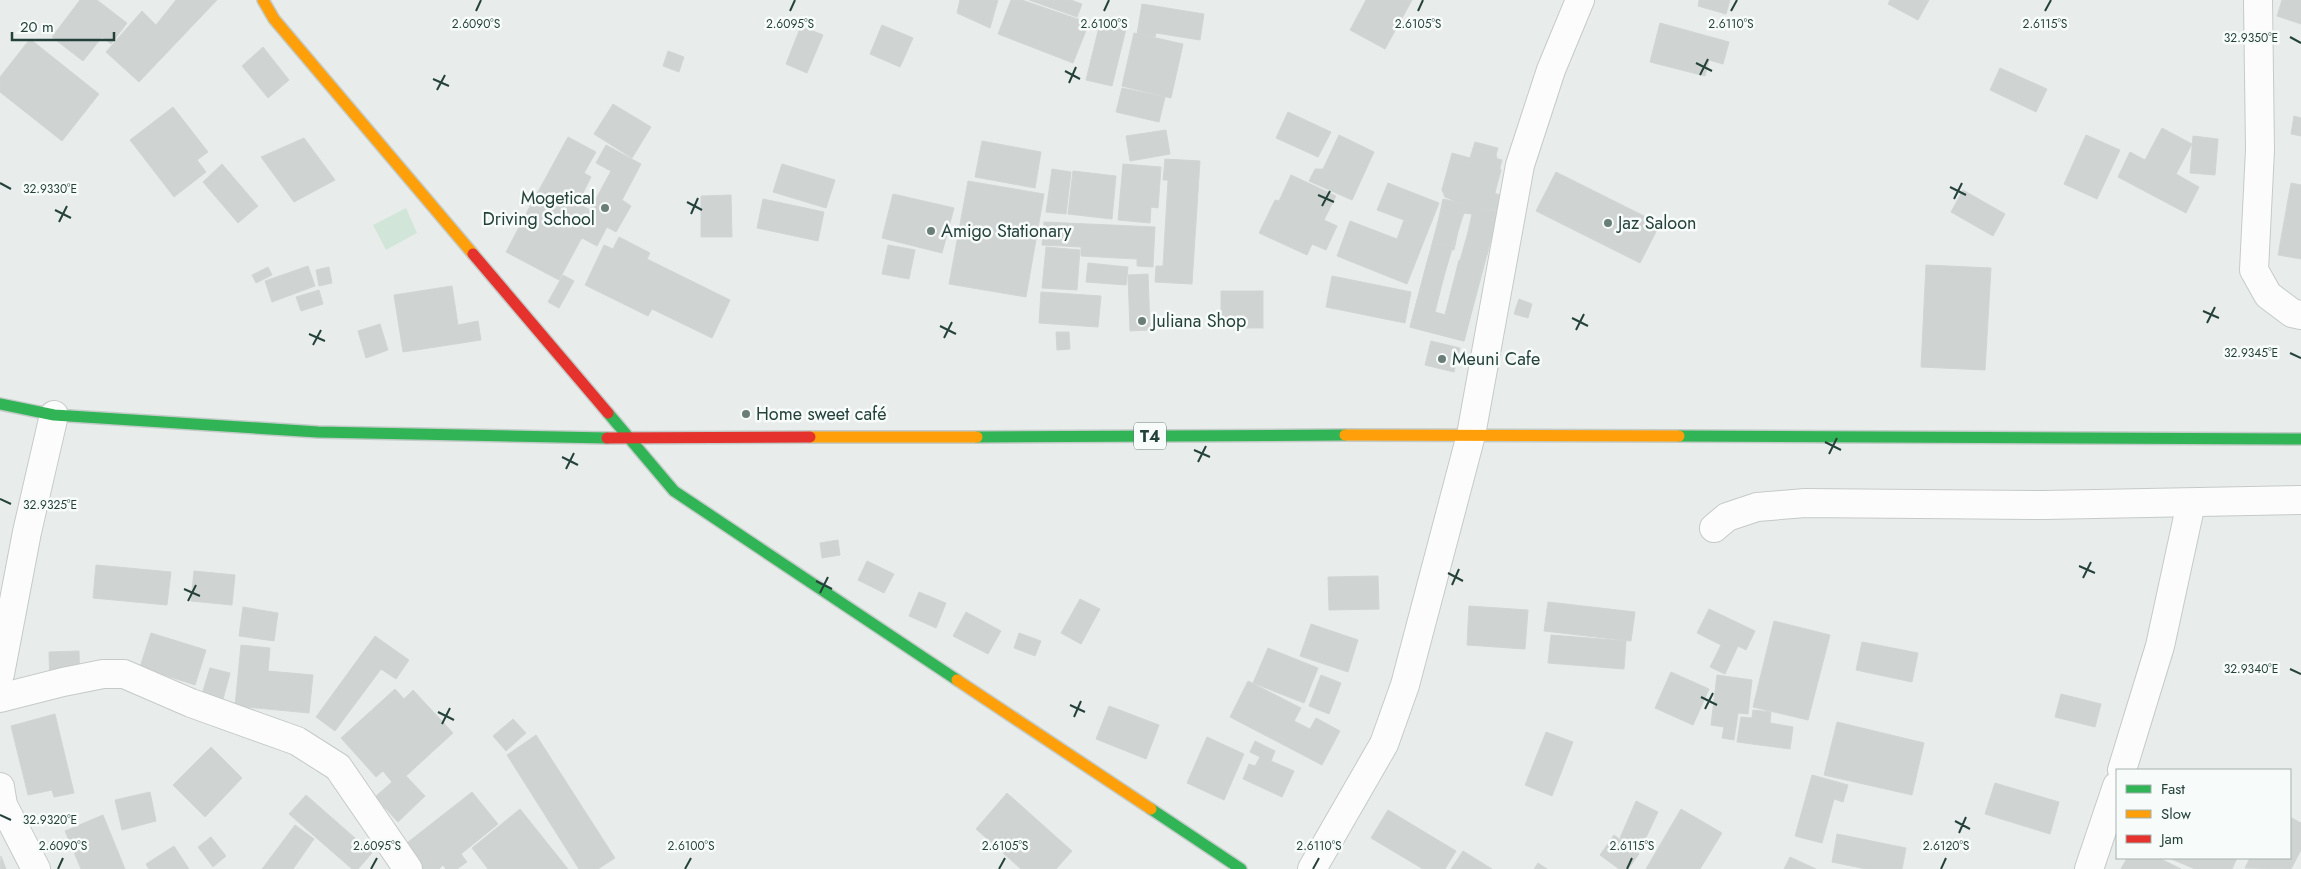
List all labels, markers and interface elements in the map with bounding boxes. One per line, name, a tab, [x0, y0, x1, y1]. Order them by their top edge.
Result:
scale bar	[12, 10, 115, 42]
text: 2.6090°S	[452, 15, 501, 33]
text: 2.6095°S	[766, 15, 814, 33]
text: 2.6100°S	[1080, 15, 1128, 33]
text: 2.6105°S	[1395, 15, 1442, 33]
text: 2.6110°S	[1708, 15, 1754, 33]
text: 2.6115°S	[2023, 15, 2068, 33]
text: 20 m	[20, 16, 54, 38]
text: 32.9350°E	[2224, 29, 2278, 47]
text: 32.9330°E	[23, 180, 77, 198]
place label: Mogetical Driving School	[482, 185, 595, 232]
marker: Mogetical Driving School	[599, 202, 611, 214]
place label: Jaz Saloon	[1616, 210, 1696, 236]
marker: Jaz Saloon	[1602, 217, 1614, 229]
place label: Amigo Stationary	[941, 218, 1072, 244]
marker: Amigo Stationary	[925, 225, 937, 237]
place label: Juliana Shop	[1150, 308, 1246, 334]
marker: Juliana Shop	[1136, 315, 1148, 327]
text: 32.9345°E	[2224, 344, 2278, 362]
place label: Meuni Cafe	[1452, 346, 1540, 372]
marker: Meuni Cafe	[1436, 353, 1448, 365]
place label: Home sweet café	[756, 401, 886, 427]
marker: Home sweet café	[740, 408, 752, 420]
road number: T4	[1134, 422, 1166, 450]
text: 32.9325°E	[23, 496, 77, 514]
text: 32.9340°E	[2224, 660, 2278, 678]
legend	[2116, 769, 2291, 859]
text: Fast	[2161, 778, 2185, 800]
text: Slow	[2161, 803, 2192, 825]
text: 32.9320°E	[23, 811, 77, 829]
text: Jam	[2159, 828, 2184, 850]
text: 2.6090°S	[39, 837, 88, 855]
text: 2.6095°S	[353, 837, 401, 855]
text: 2.6100°S	[667, 837, 715, 855]
text: 2.6105°S	[982, 837, 1029, 855]
text: 2.6110°S	[1296, 837, 1342, 855]
text: 2.6115°S	[1610, 837, 1655, 855]
text: 2.6120°S	[1923, 837, 1970, 855]

